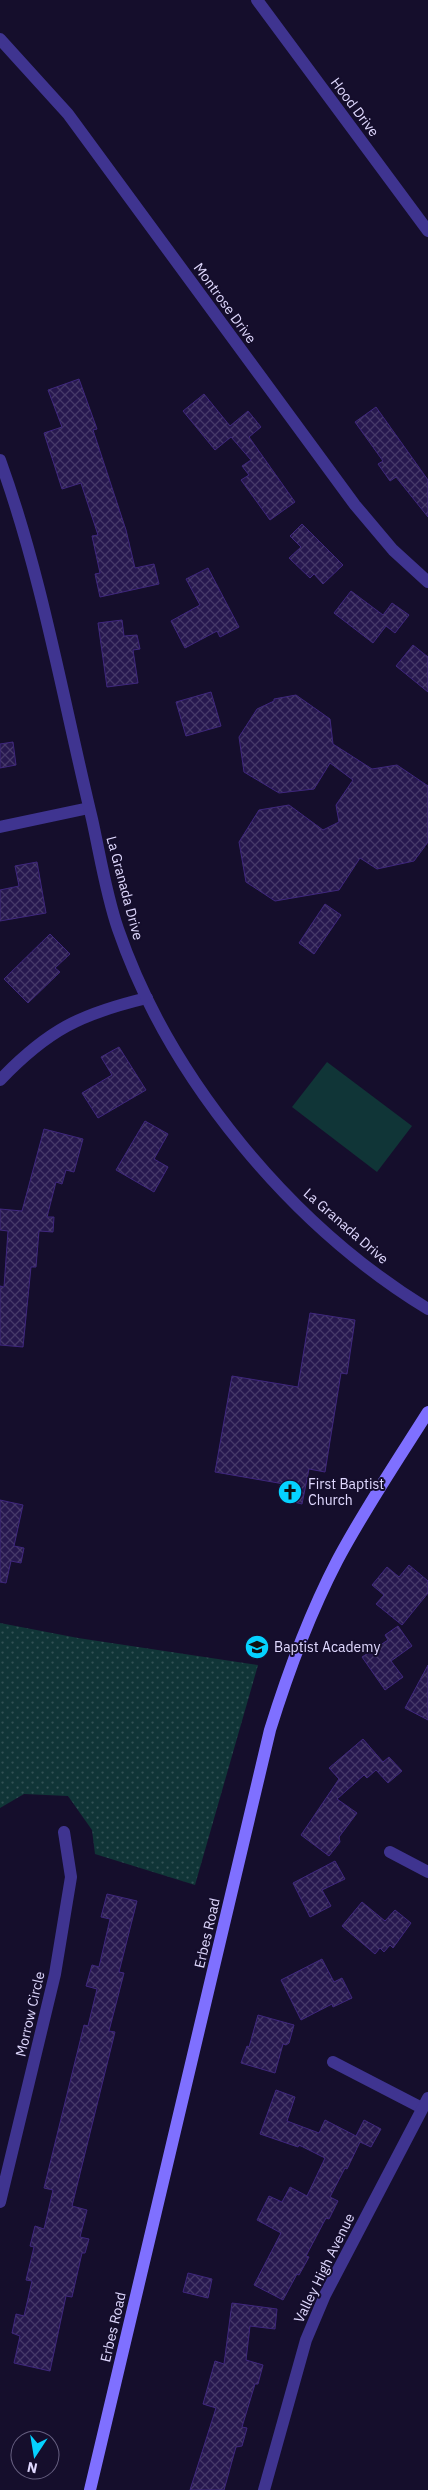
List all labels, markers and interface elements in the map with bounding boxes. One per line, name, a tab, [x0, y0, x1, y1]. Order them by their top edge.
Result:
street label: Hood Drive	[327, 74, 383, 140]
street label: Montrose Drive	[190, 259, 260, 347]
street label: La Granada Drive	[102, 834, 148, 942]
street label: La Granada Drive	[300, 1184, 392, 1268]
place label: First Baptist Church	[308, 1475, 384, 1509]
church icon: First Baptist Church	[277, 1479, 303, 1505]
school or university icon: Baptist Academy	[244, 1634, 270, 1660]
place label: Baptist Academy	[274, 1638, 380, 1656]
street label: Erbes Road	[190, 1896, 224, 1970]
street label: Morrow Circle	[11, 1969, 49, 2058]
street label: Valley High Avenue	[290, 2210, 358, 2326]
street label: Erbes Road	[96, 2290, 130, 2364]
north arrow	[10, 2430, 60, 2480]
text: N	[25, 2458, 39, 2478]

